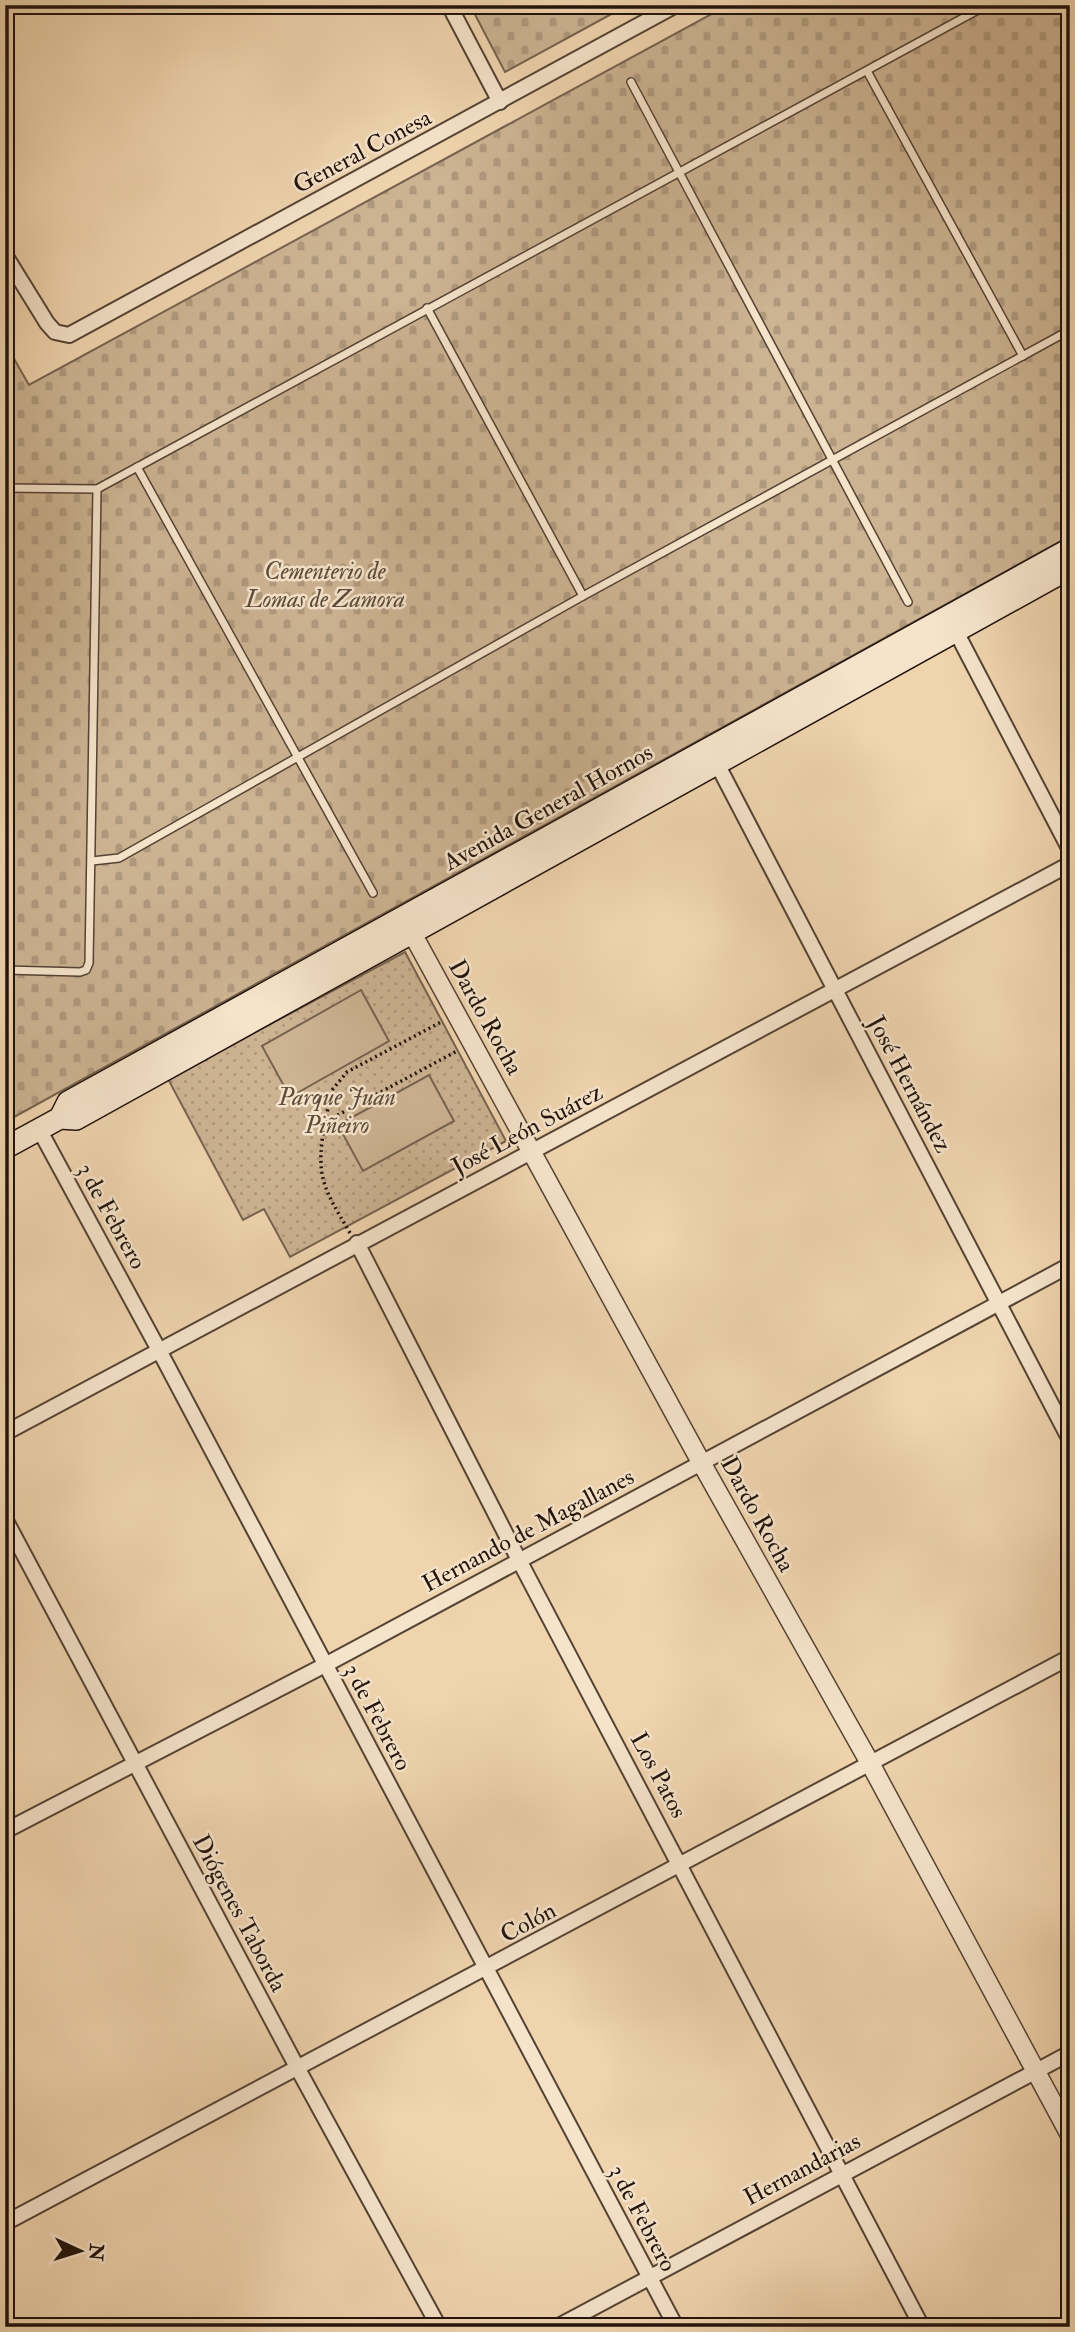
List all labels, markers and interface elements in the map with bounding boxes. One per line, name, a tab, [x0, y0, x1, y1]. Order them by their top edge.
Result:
street label: General Conesa	[288, 101, 438, 201]
park label: Cementerio de Lomas de Zamora	[244, 556, 405, 615]
street label: Avenida General Hornos	[437, 737, 658, 878]
street label: Dardo Rocha	[441, 954, 531, 1081]
street label: José Hernández	[860, 1010, 959, 1158]
street label: José León Suárez	[446, 1076, 608, 1183]
park label: Parque Juan Piñeiro	[277, 1082, 396, 1141]
street label: 3 de Febrero	[70, 1158, 153, 1275]
street label: Dardo Rocha	[713, 1451, 803, 1578]
street label: Hernando de Magallanes	[417, 1461, 640, 1599]
street label: 3 de Febrero	[336, 1658, 419, 1776]
street label: Los Patos	[623, 1727, 694, 1824]
street label: Diógenes Taborda	[185, 1829, 295, 1998]
street label: Colón	[495, 1895, 562, 1950]
street label: Hernandarias	[738, 2126, 866, 2213]
street label: 3 de Febrero	[601, 2159, 684, 2277]
north arrow	[46, 2216, 116, 2286]
text: N	[83, 2242, 109, 2262]

